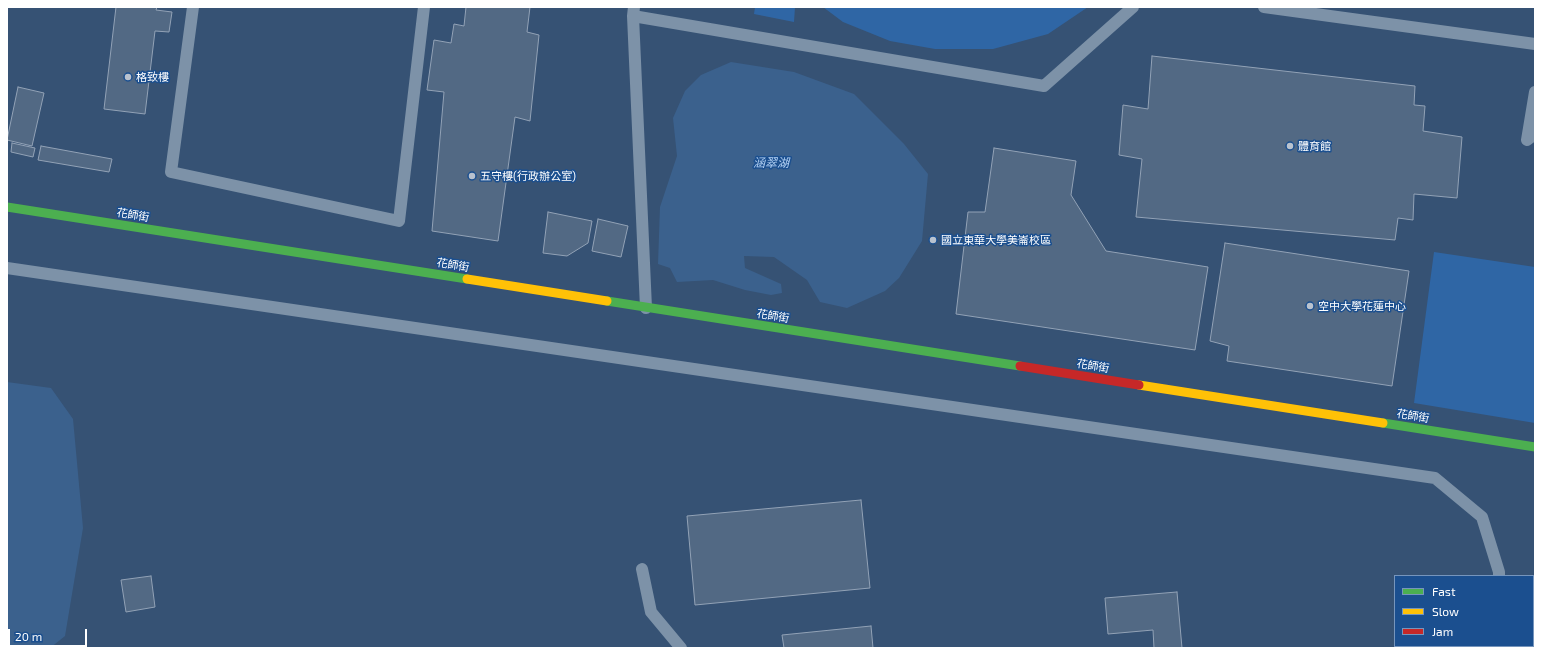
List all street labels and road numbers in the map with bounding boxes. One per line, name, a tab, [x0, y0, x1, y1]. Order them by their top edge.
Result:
street label: 花師街	[116, 206, 150, 224]
street label: 花師街	[436, 256, 470, 274]
street label: 花師街	[756, 307, 790, 325]
street label: 花師街	[1076, 357, 1110, 375]
street label: 花師街	[1396, 407, 1430, 425]

